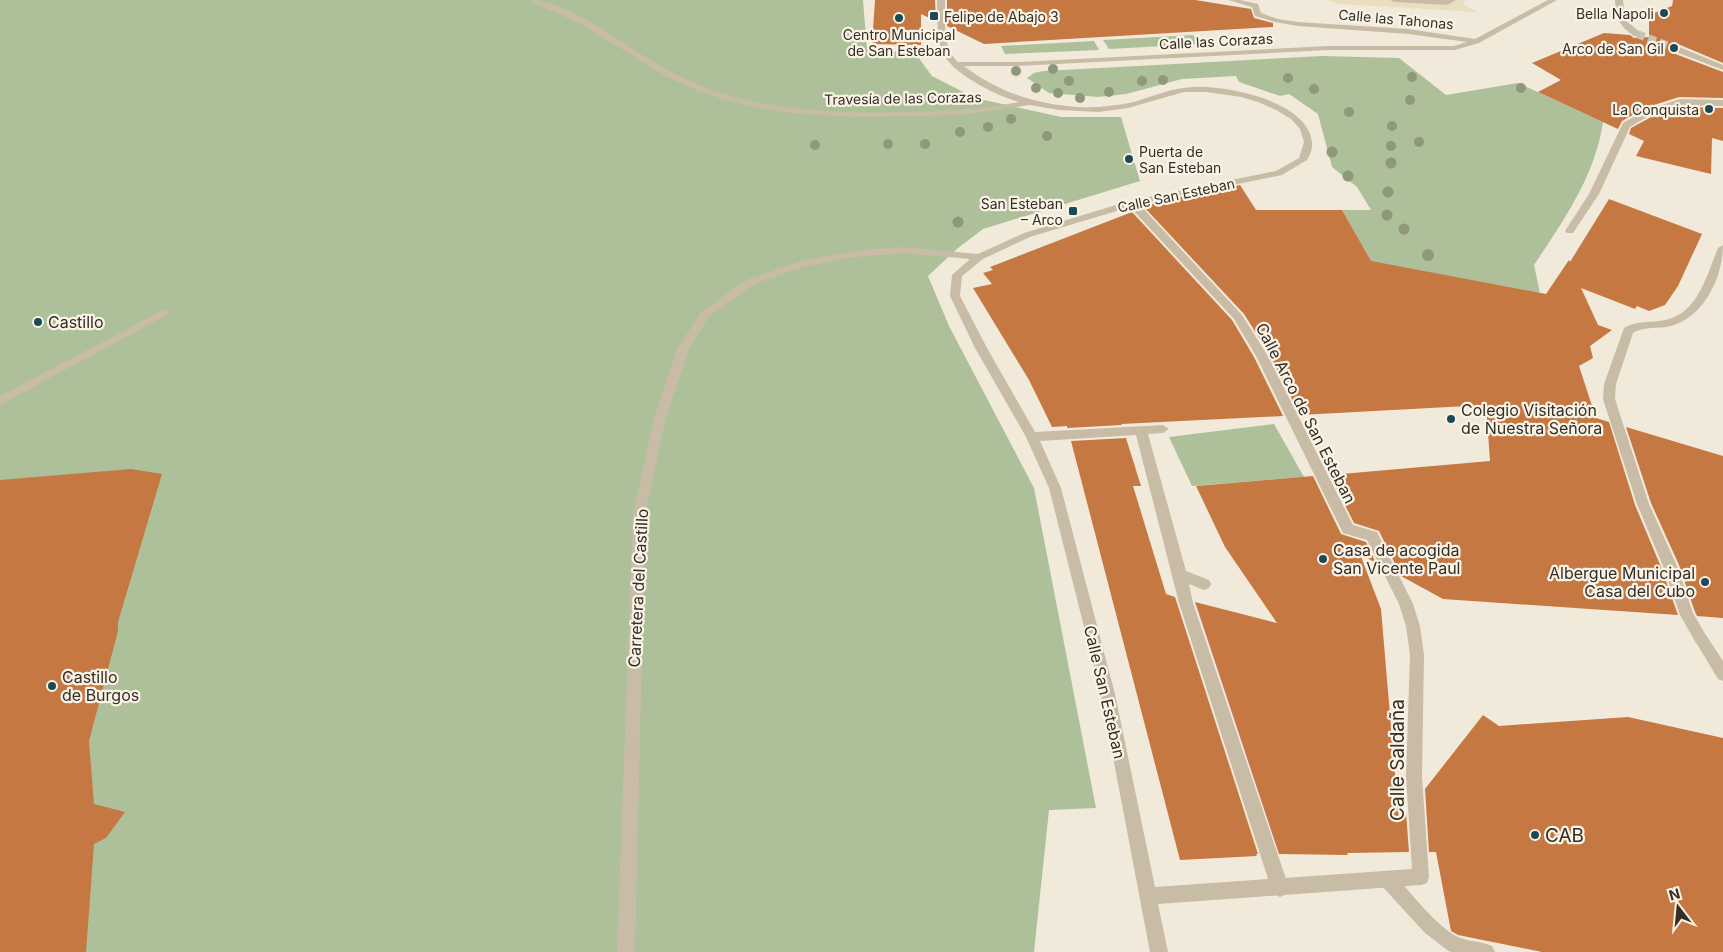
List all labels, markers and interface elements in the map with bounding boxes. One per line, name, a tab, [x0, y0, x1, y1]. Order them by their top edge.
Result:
street label: Calle las Tahonas	[1338, 5, 1454, 33]
place label: Bella Napoli	[1576, 5, 1654, 22]
marker: Bella Napoli	[1658, 7, 1670, 19]
place label: Felipe de Abajo 3	[944, 8, 1059, 25]
marker: Felipe de Abajo 3	[928, 10, 940, 22]
marker: Centro Municipal de San Esteban	[893, 12, 905, 24]
place label: Centro Municipal de San Esteban	[843, 26, 955, 59]
street label: Calle las Corazas	[1158, 30, 1274, 52]
place label: Arco de San Gil	[1562, 40, 1664, 57]
marker: Arco de San Gil	[1668, 42, 1680, 54]
street label: Travesía de las Corazas	[824, 88, 982, 108]
place label: La Conquista	[1612, 101, 1699, 118]
marker: La Conquista	[1703, 103, 1715, 115]
place label: Puerta de San Esteban	[1139, 143, 1221, 176]
marker: Puerta de San Esteban	[1123, 153, 1135, 165]
street label: Calle San Esteban	[1116, 174, 1236, 216]
place label: San Esteban – Arco	[981, 195, 1063, 228]
marker: San Esteban – Arco	[1067, 205, 1079, 217]
place label: Castillo	[48, 312, 104, 332]
marker: Castillo	[32, 316, 44, 328]
street label: Calle Arco de San Esteban	[1252, 319, 1360, 507]
place label: Colegio Visitación de Nuestra Señora	[1461, 400, 1602, 438]
marker: Colegio Visitación de Nuestra Señora	[1445, 413, 1457, 425]
street label: Carretera del Castillo	[624, 508, 652, 668]
place label: Casa de acogida San Vicente Paul	[1333, 540, 1460, 578]
marker: Casa de acogida San Vicente Paul	[1317, 553, 1329, 565]
place label: Albergue Municipal Casa del Cubo	[1549, 563, 1695, 601]
marker: Albergue Municipal Casa del Cubo	[1699, 576, 1711, 588]
street label: Calle San Esteban	[1080, 623, 1130, 761]
place label: Castillo de Burgos	[62, 667, 139, 705]
marker: Castillo de Burgos	[46, 680, 58, 692]
street label: Calle Saldaña	[1386, 699, 1409, 821]
place label: CAB	[1545, 824, 1584, 847]
marker: CAB	[1529, 829, 1541, 841]
north arrow	[1653, 882, 1703, 932]
text: N	[1667, 884, 1682, 904]

